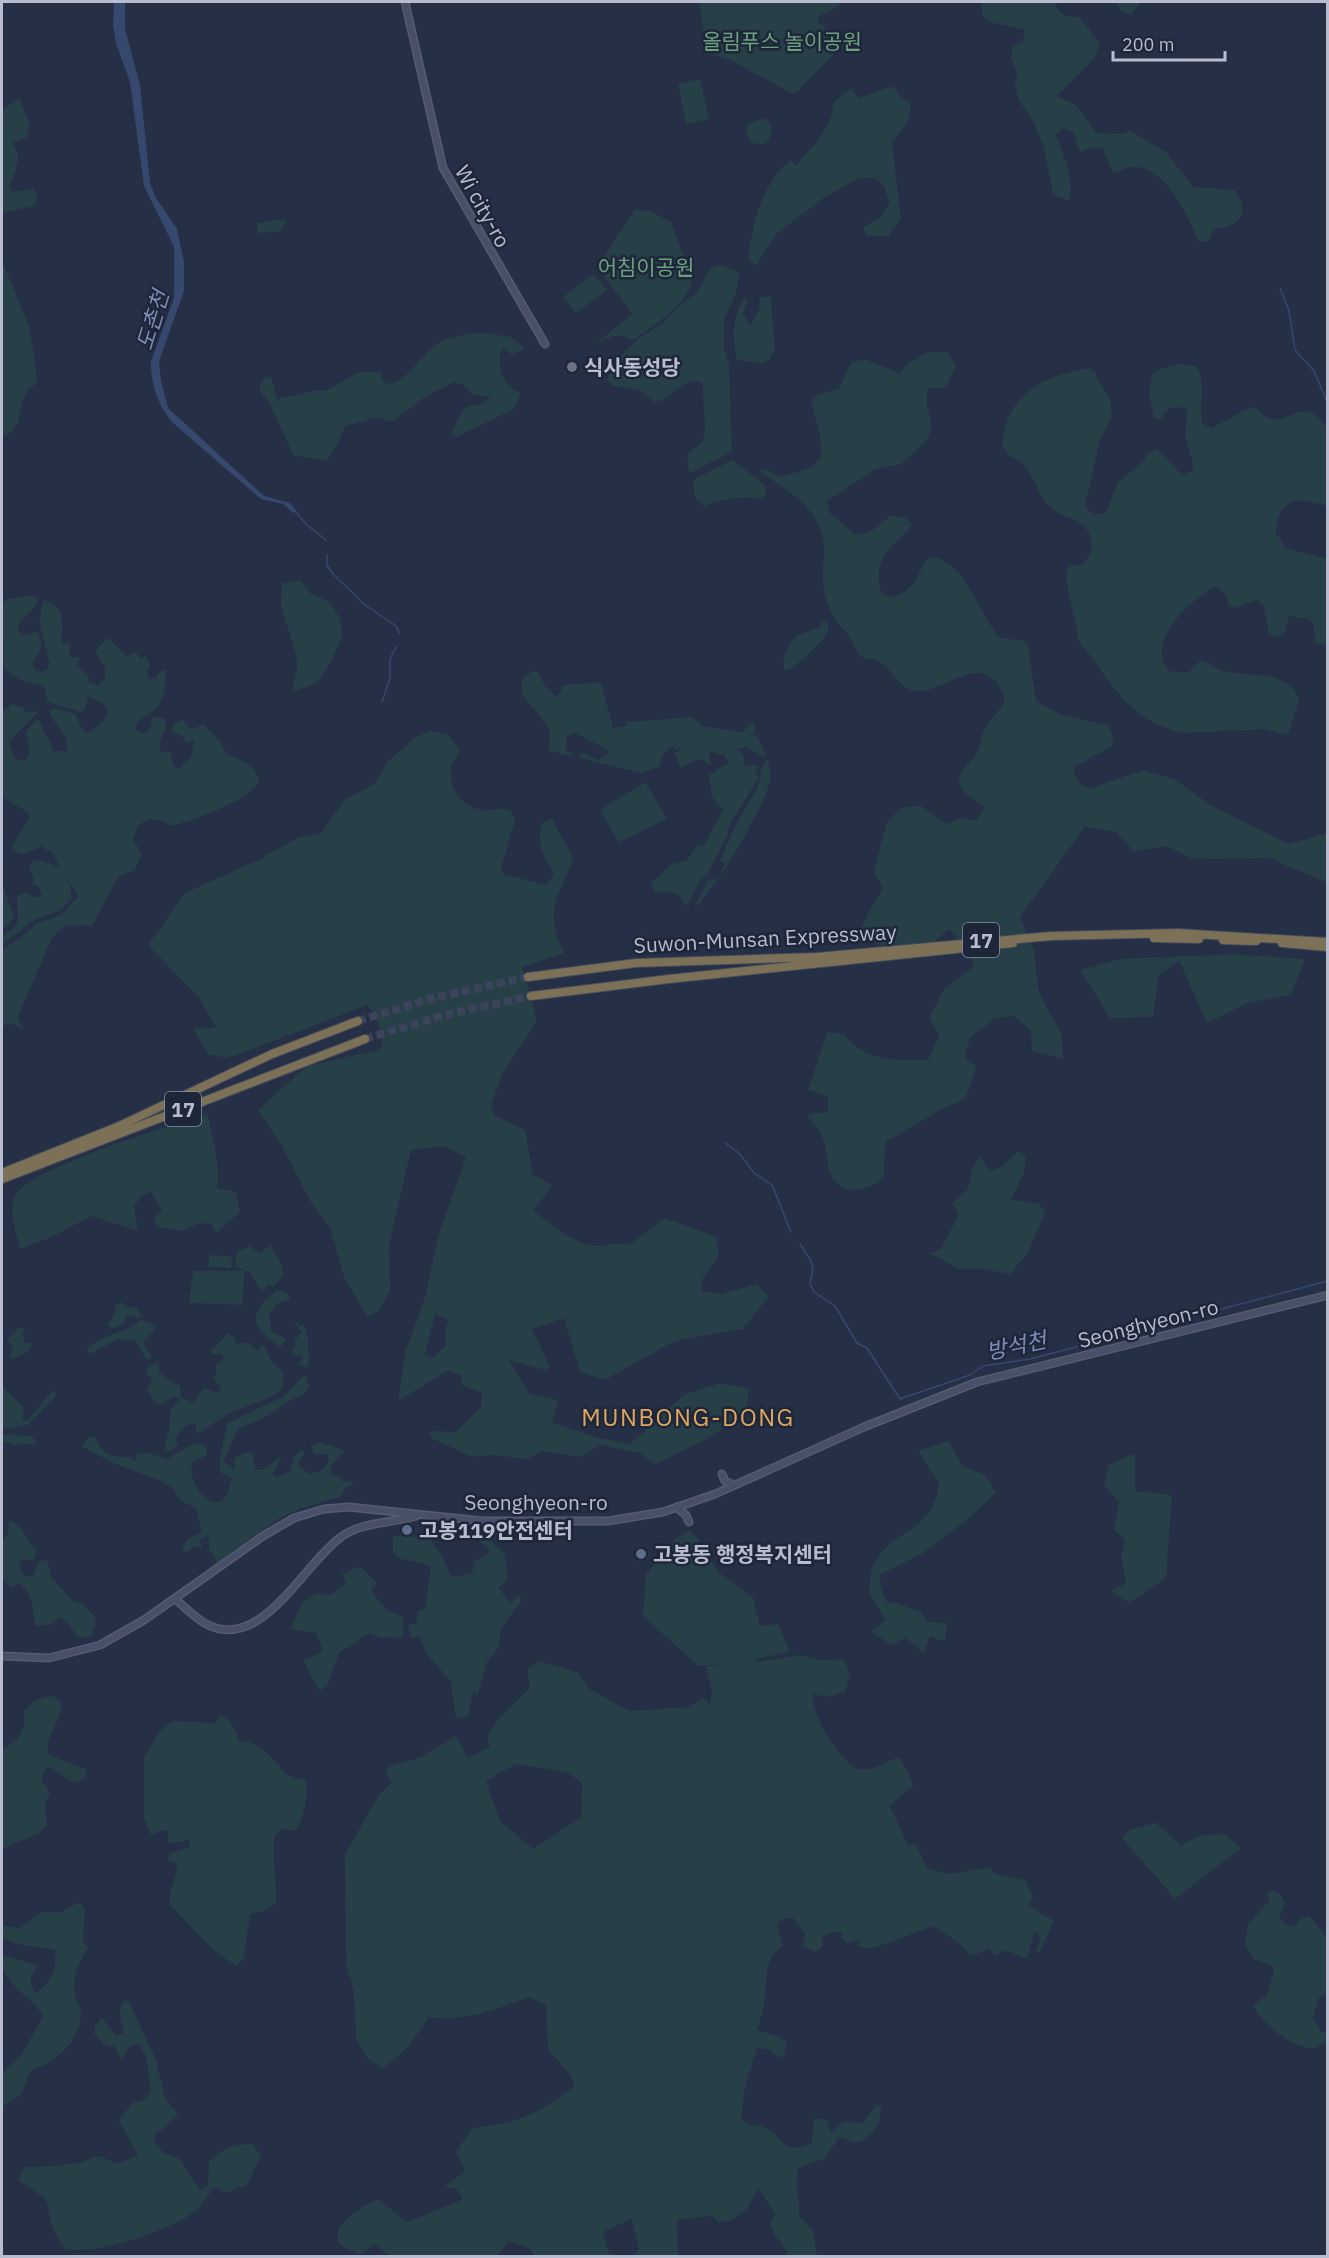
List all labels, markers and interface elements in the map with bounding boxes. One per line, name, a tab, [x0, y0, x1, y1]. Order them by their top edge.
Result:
scale bar	[1113, 24, 1226, 62]
park label: 올림푸스 놀이공원	[702, 27, 862, 55]
text: 200 m	[1122, 33, 1174, 56]
street label: Wi city-ro	[449, 160, 517, 252]
park label: 어침이공원	[598, 253, 694, 281]
water label: 도촌천	[129, 284, 176, 353]
place label: 식사동성당	[584, 353, 681, 381]
marker: 식사동성당	[565, 360, 579, 374]
street label: Suwon-Munsan Expressway	[633, 917, 898, 959]
road number: 17	[963, 923, 999, 957]
road number: 17	[165, 1092, 201, 1126]
street label: Seonghyeon-ro	[1075, 1292, 1221, 1354]
water label: 방석천	[983, 1324, 1051, 1365]
district label: MUNBONG-DONG	[581, 1401, 795, 1433]
street label: Seonghyeon-ro	[464, 1488, 608, 1516]
place label: 고봉119안전센터	[419, 1516, 573, 1544]
marker: 고봉119안전센터	[400, 1523, 414, 1537]
place label: 고봉동 행정복지센터	[653, 1540, 832, 1568]
marker: 고봉동 행정복지센터	[634, 1547, 648, 1561]

